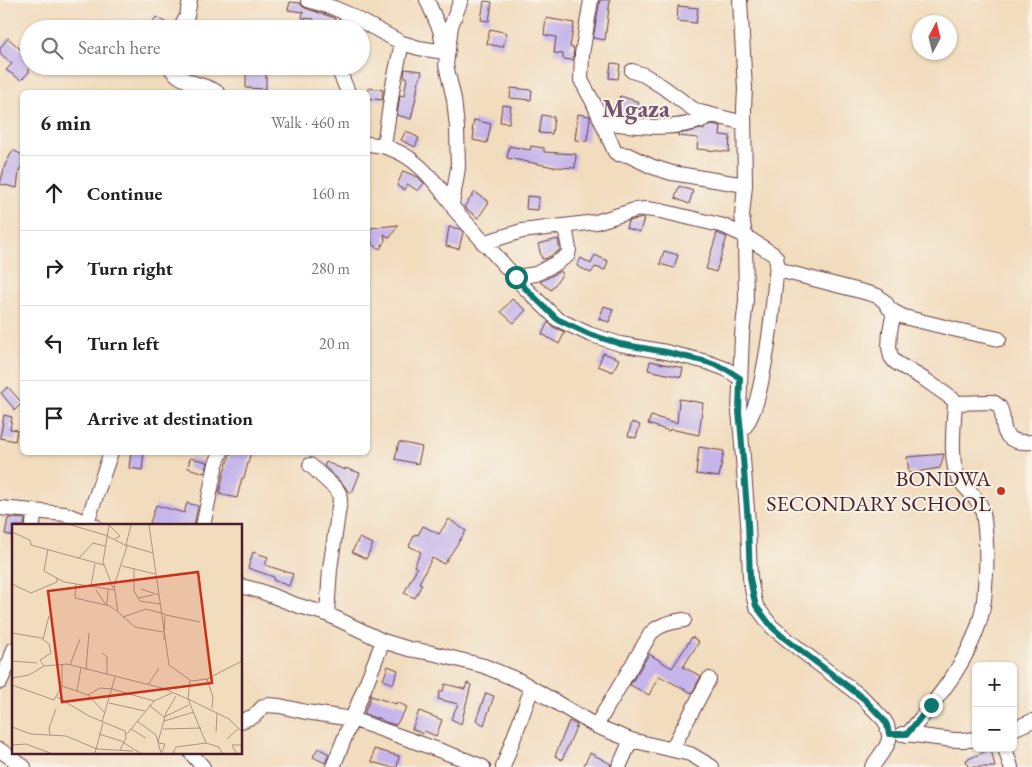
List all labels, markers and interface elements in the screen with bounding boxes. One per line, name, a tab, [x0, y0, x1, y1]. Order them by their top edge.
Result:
north arrow	[912, 15, 957, 60]
search box	[20, 20, 370, 75]
icon: search	[38, 34, 66, 62]
text: Search here	[78, 35, 160, 60]
district label: Mgaza	[602, 92, 671, 125]
text: 6 min	[40, 109, 91, 136]
text: Walk · 460 m	[271, 112, 350, 133]
icon: ahead	[40, 179, 68, 207]
text: Continue	[87, 181, 162, 206]
text: 160 m	[311, 183, 350, 204]
icon: right	[40, 254, 68, 282]
text: Turn right	[87, 256, 173, 281]
text: 280 m	[311, 258, 350, 279]
route start	[505, 266, 528, 289]
icon: left	[40, 329, 68, 357]
text: Turn left	[87, 331, 159, 356]
text: 20 m	[319, 333, 350, 354]
icon: arrive	[40, 404, 68, 432]
text: Arrive at destination	[87, 406, 253, 431]
place label: BONDWA SECONDARY SCHOOL	[766, 464, 992, 518]
marker: BONDWA SECONDARY SCHOOL	[995, 485, 1007, 497]
inset map	[12, 524, 242, 754]
map controls	[972, 662, 1017, 752]
button: +	[972, 662, 1017, 707]
route end	[920, 694, 943, 717]
button: −	[972, 707, 1017, 752]

